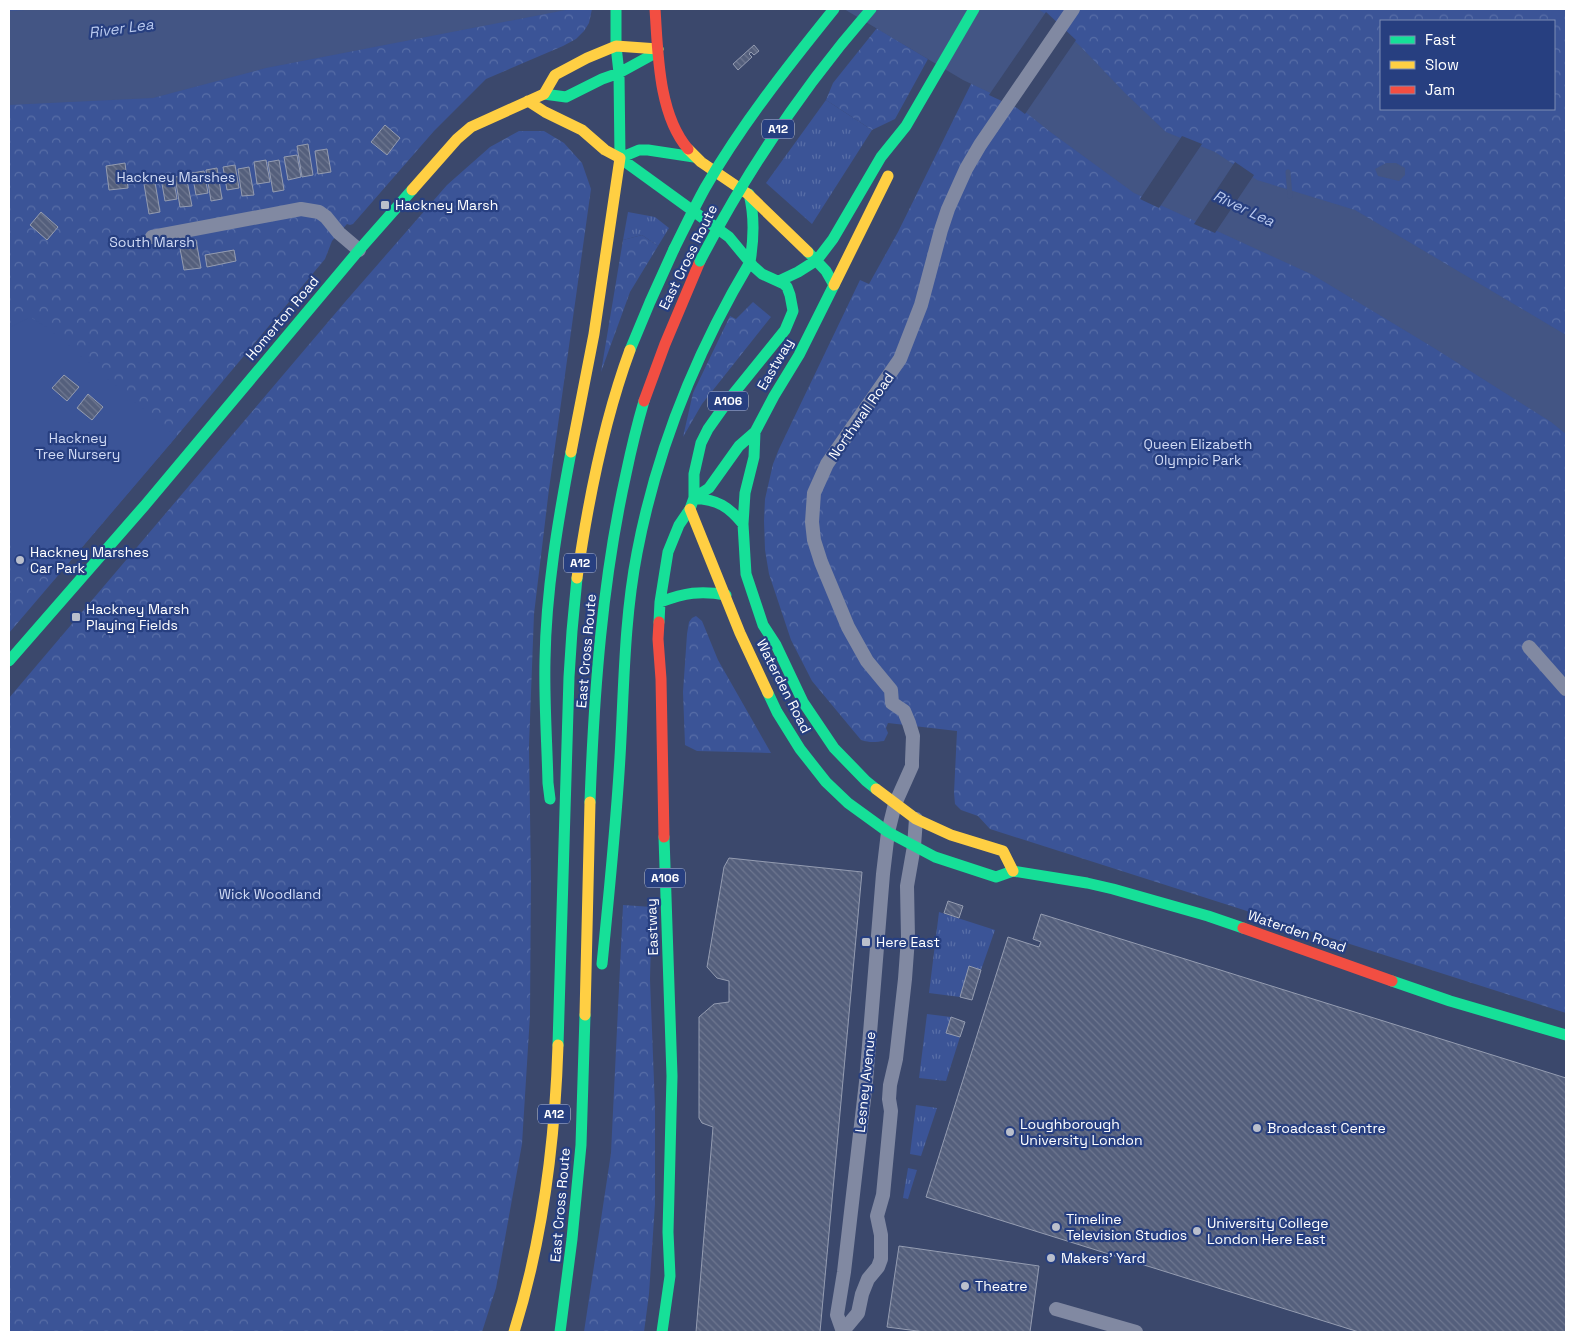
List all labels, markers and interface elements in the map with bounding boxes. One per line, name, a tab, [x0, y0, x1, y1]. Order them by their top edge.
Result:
water label: River Lea	[88, 14, 155, 42]
legend	[1380, 20, 1555, 110]
text: Fast	[1425, 30, 1456, 49]
text: Slow	[1425, 55, 1459, 74]
text: Jam	[1425, 80, 1455, 99]
road number: A12	[762, 120, 794, 138]
park label: Hackney Marshes	[117, 168, 235, 186]
water label: River Lea	[1211, 186, 1278, 230]
place label: Hackney Marsh	[395, 196, 498, 214]
marker: Hackney Marsh	[379, 199, 391, 211]
street label: East Cross Route	[655, 202, 721, 312]
park label: South Marsh	[109, 233, 195, 251]
street label: Homerton Road	[241, 272, 323, 364]
street label: Eastway	[753, 335, 797, 393]
street label: Northwall Road	[824, 369, 898, 463]
road number: A106	[708, 392, 748, 411]
park label: Hackney Tree Nursery	[36, 429, 120, 463]
park label: Queen Elizabeth Olympic Park	[1144, 435, 1252, 469]
place label: Hackney Marshes Car Park	[30, 543, 149, 577]
marker: Hackney Marshes Car Park	[14, 554, 26, 566]
road number: A12	[564, 554, 596, 572]
street label: East Cross Route	[572, 593, 600, 709]
place label: Hackney Marsh Playing Fields	[86, 600, 189, 634]
marker: Hackney Marsh Playing Fields	[70, 611, 82, 623]
street label: Waterden Road	[753, 636, 815, 736]
road number: A106	[645, 868, 685, 888]
park label: Wick Woodland	[219, 885, 321, 903]
street label: Eastway	[642, 898, 662, 956]
street label: Waterden Road	[1245, 906, 1349, 956]
place label: Here East	[876, 933, 940, 951]
marker: Here East	[860, 936, 872, 948]
street label: Lesney Avenue	[851, 1031, 879, 1133]
road number: A12	[538, 1104, 570, 1124]
place label: Loughborough University London	[1020, 1115, 1143, 1149]
place label: Broadcast Centre	[1267, 1119, 1386, 1137]
marker: Broadcast Centre	[1251, 1122, 1263, 1134]
marker: Loughborough University London	[1004, 1126, 1016, 1138]
street label: East Cross Route	[546, 1147, 574, 1263]
place label: Timeline Television Studios	[1066, 1210, 1187, 1244]
place label: University College London Here East	[1207, 1214, 1329, 1248]
marker: Timeline Television Studios	[1050, 1221, 1062, 1233]
marker: University College London Here East	[1191, 1225, 1203, 1237]
place label: Makers' Yard	[1061, 1249, 1145, 1267]
marker: Makers' Yard	[1045, 1252, 1057, 1264]
place label: Theatre	[975, 1277, 1027, 1295]
marker: Theatre	[959, 1280, 971, 1292]

